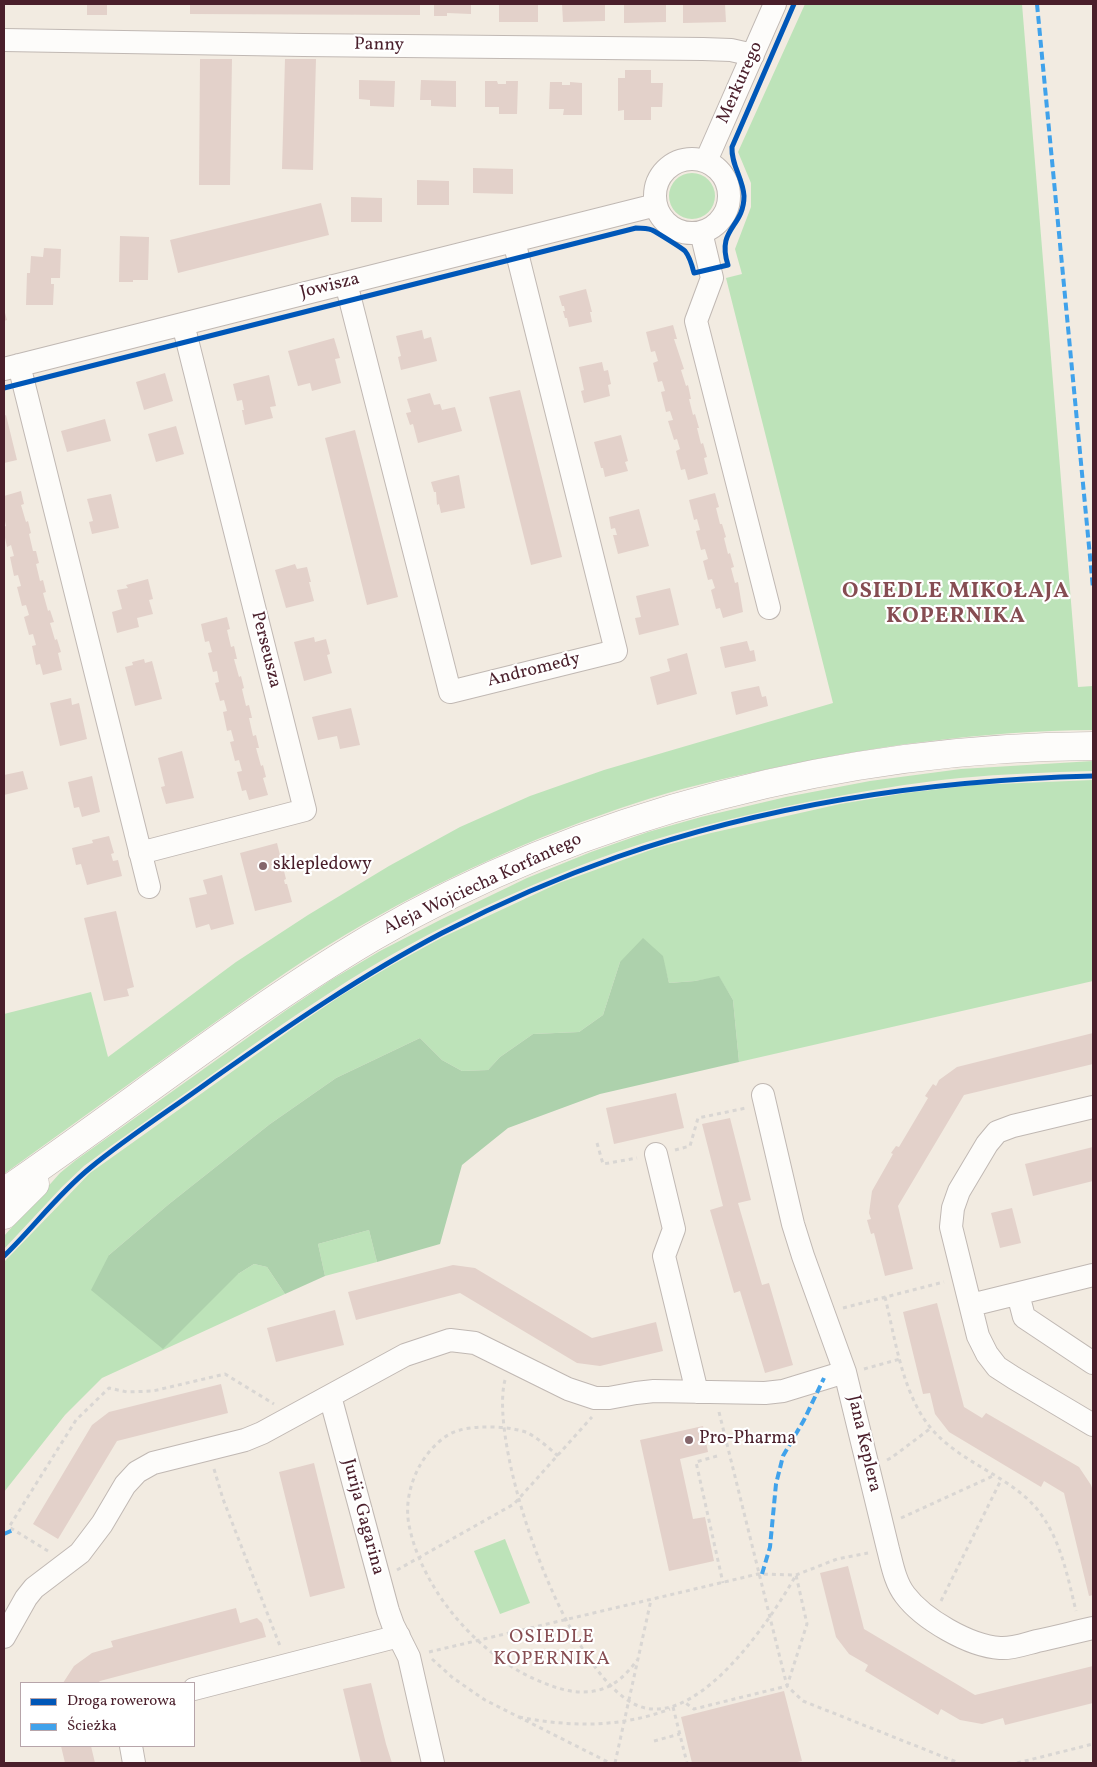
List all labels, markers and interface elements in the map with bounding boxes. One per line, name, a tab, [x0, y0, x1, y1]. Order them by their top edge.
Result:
street label: Panny	[354, 35, 404, 57]
street label: Merkurego	[713, 39, 769, 127]
street label: Jowisza	[298, 269, 362, 305]
district label: OSIEDLE MIKOŁAJA KOPERNIKA	[840, 580, 1072, 632]
street label: Perseusza	[245, 609, 285, 691]
street label: Andromedy	[485, 649, 583, 693]
street label: Aleja Wojciecha Korfantego	[380, 830, 586, 940]
place label: sklepledowy	[273, 855, 372, 877]
marker: sklepledowy	[257, 860, 269, 872]
street label: Jana Keplera	[841, 1393, 885, 1495]
place label: Pro-Pharma	[699, 1429, 796, 1451]
marker: Pro-Pharma	[683, 1434, 695, 1446]
street label: Jurija Gagarina	[336, 1457, 388, 1577]
district label: OSIEDLE KOPERNIKA	[492, 1628, 612, 1672]
legend	[20, 1682, 195, 1747]
text: Droga rowerowa	[67, 1691, 176, 1712]
text: Ścieżka	[67, 1716, 117, 1737]

